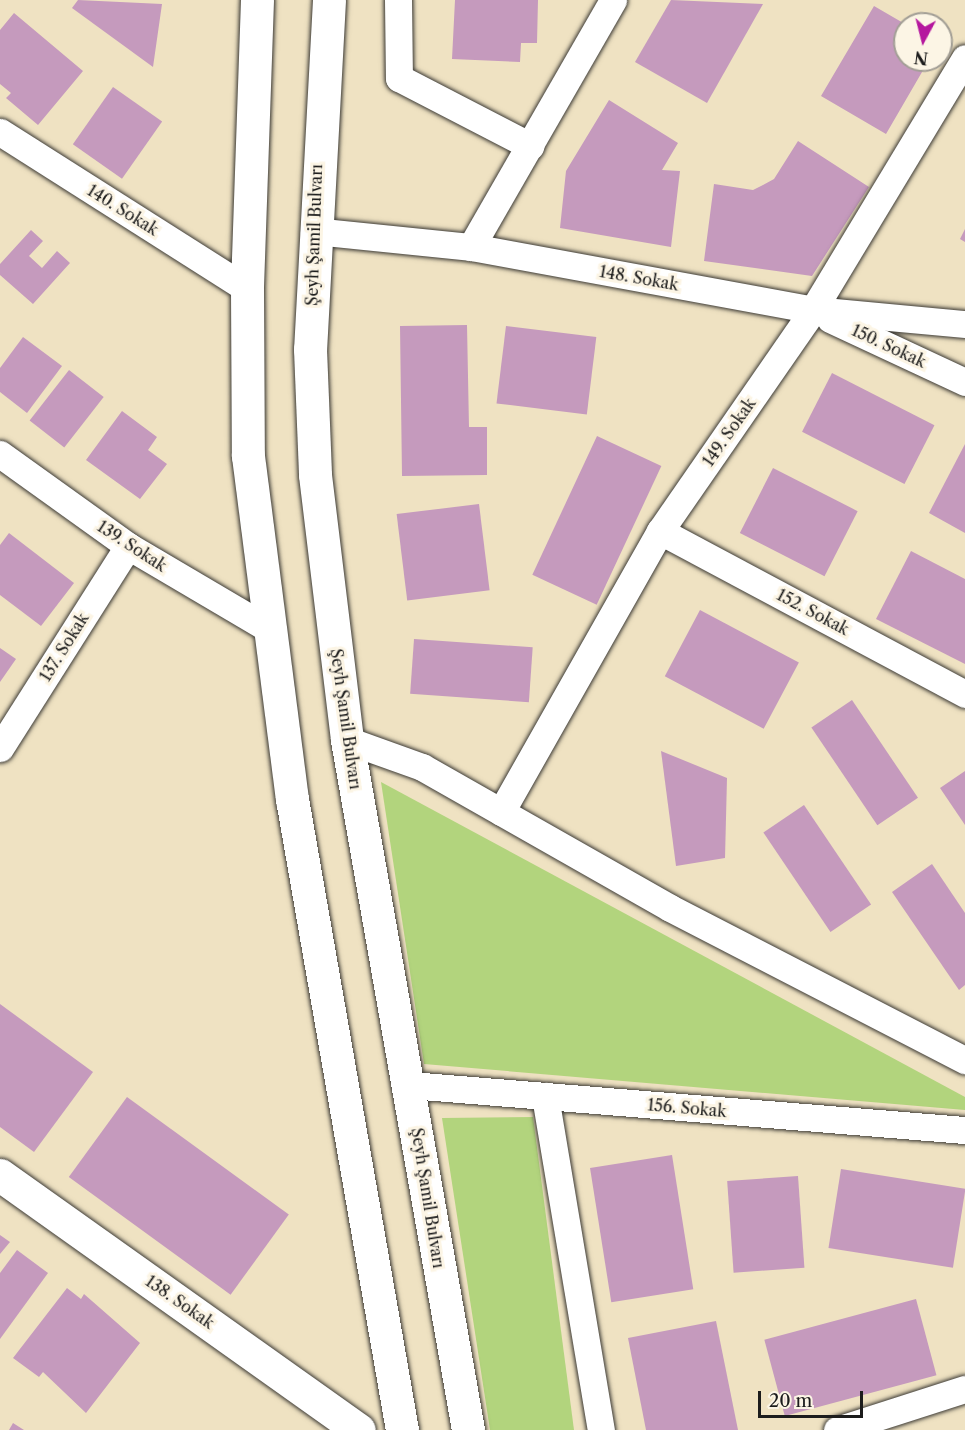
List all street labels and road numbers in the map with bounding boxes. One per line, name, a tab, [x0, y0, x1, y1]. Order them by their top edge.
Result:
street label: Şeyh Şamil Bulvarı	[302, 164, 326, 306]
street label: 140. Sokak	[84, 181, 162, 239]
street label: 148. Sokak	[598, 262, 680, 294]
street label: 150. Sokak	[849, 320, 929, 372]
street label: 149. Sokak	[698, 394, 760, 470]
street label: 139. Sokak	[94, 517, 170, 575]
street label: 152. Sokak	[774, 585, 852, 639]
street label: 137. Sokak	[35, 609, 93, 685]
street label: Şeyh Şamil Bulvarı	[327, 647, 365, 791]
street label: 156. Sokak	[647, 1095, 727, 1121]
street label: Şeyh Şamil Bulvarı	[407, 1126, 449, 1270]
street label: 138. Sokak	[142, 1271, 218, 1333]

